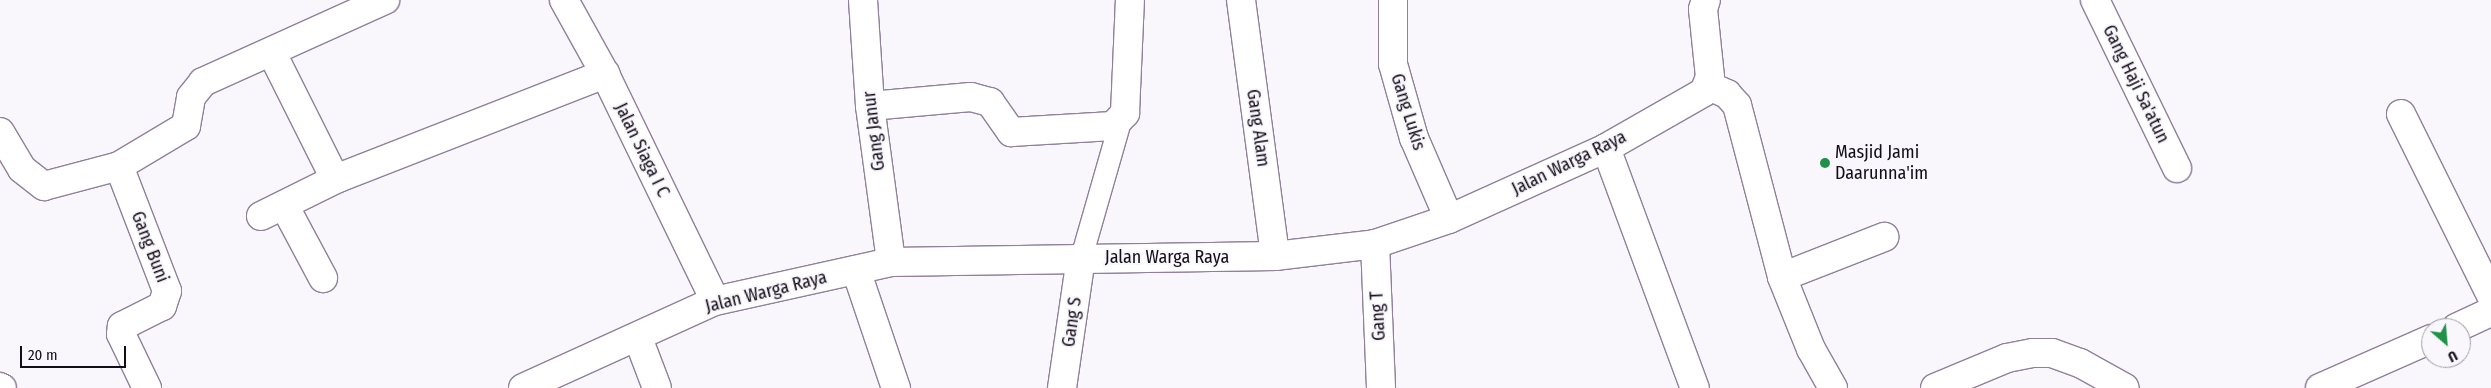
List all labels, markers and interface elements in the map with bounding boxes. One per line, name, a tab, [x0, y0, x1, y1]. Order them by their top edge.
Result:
street label: Gang Haji Sa'atun	[2098, 21, 2174, 147]
street label: Gang Lukis	[1386, 71, 1430, 153]
street label: Gang Alam	[1242, 88, 1274, 168]
street label: Gang Janur	[858, 90, 890, 172]
street label: Jalan Siaga I C	[610, 99, 674, 201]
street label: Jalan Warga Raya	[1508, 126, 1630, 200]
place label: Masjid Jami Daarunna'im	[1835, 142, 1928, 184]
marker: Masjid Jami Daarunna'im	[1819, 157, 1831, 169]
street label: Gang Buni	[127, 208, 173, 286]
street label: Jalan Warga Raya	[1105, 246, 1229, 268]
street label: Jalan Warga Raya	[703, 266, 829, 318]
street label: Gang T	[1366, 291, 1390, 341]
street label: Gang S	[1058, 296, 1086, 348]
north arrow	[2421, 318, 2471, 368]
scale bar	[22, 336, 129, 368]
text: 20 m	[28, 346, 58, 364]
text: U	[2445, 346, 2460, 365]

